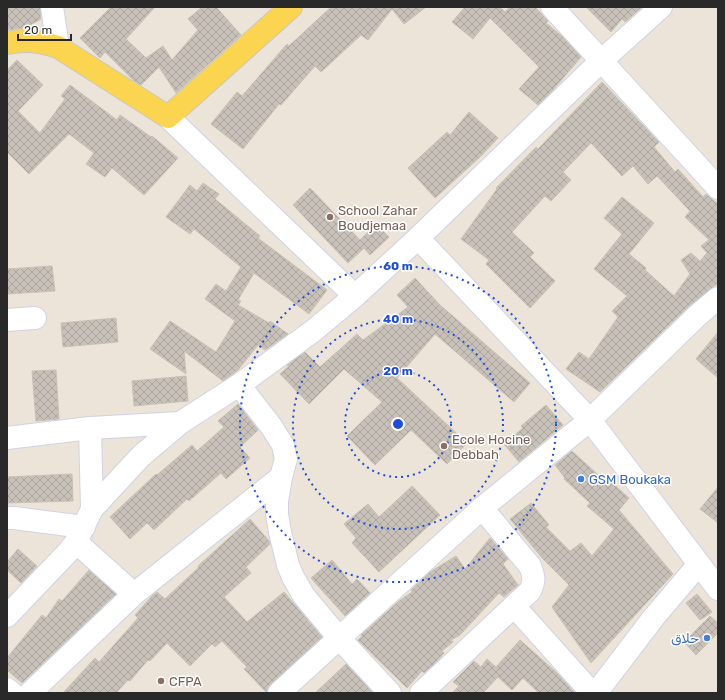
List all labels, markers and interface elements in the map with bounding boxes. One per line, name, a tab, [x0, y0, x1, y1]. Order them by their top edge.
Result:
scale bar	[18, 16, 71, 42]
text: 20 m	[24, 23, 52, 37]
place label: School Zahar Boudjemaa	[338, 203, 418, 233]
marker: School Zahar Boudjemaa	[325, 212, 335, 222]
text: 60 m	[383, 259, 413, 273]
text: 40 m	[383, 312, 413, 326]
text: 20 m	[383, 364, 413, 378]
centre of rings	[391, 417, 405, 431]
place label: Ecole Hocine Debbah	[452, 432, 530, 462]
marker: Ecole Hocine Debbah	[439, 441, 449, 451]
place label: GSM Boukaka	[589, 472, 671, 487]
marker: GSM Boukaka	[576, 474, 586, 484]
place label: حلاق	[671, 631, 699, 646]
marker: حلاق	[702, 633, 712, 643]
place label: CFPA	[169, 674, 202, 689]
marker: CFPA	[156, 676, 166, 686]

